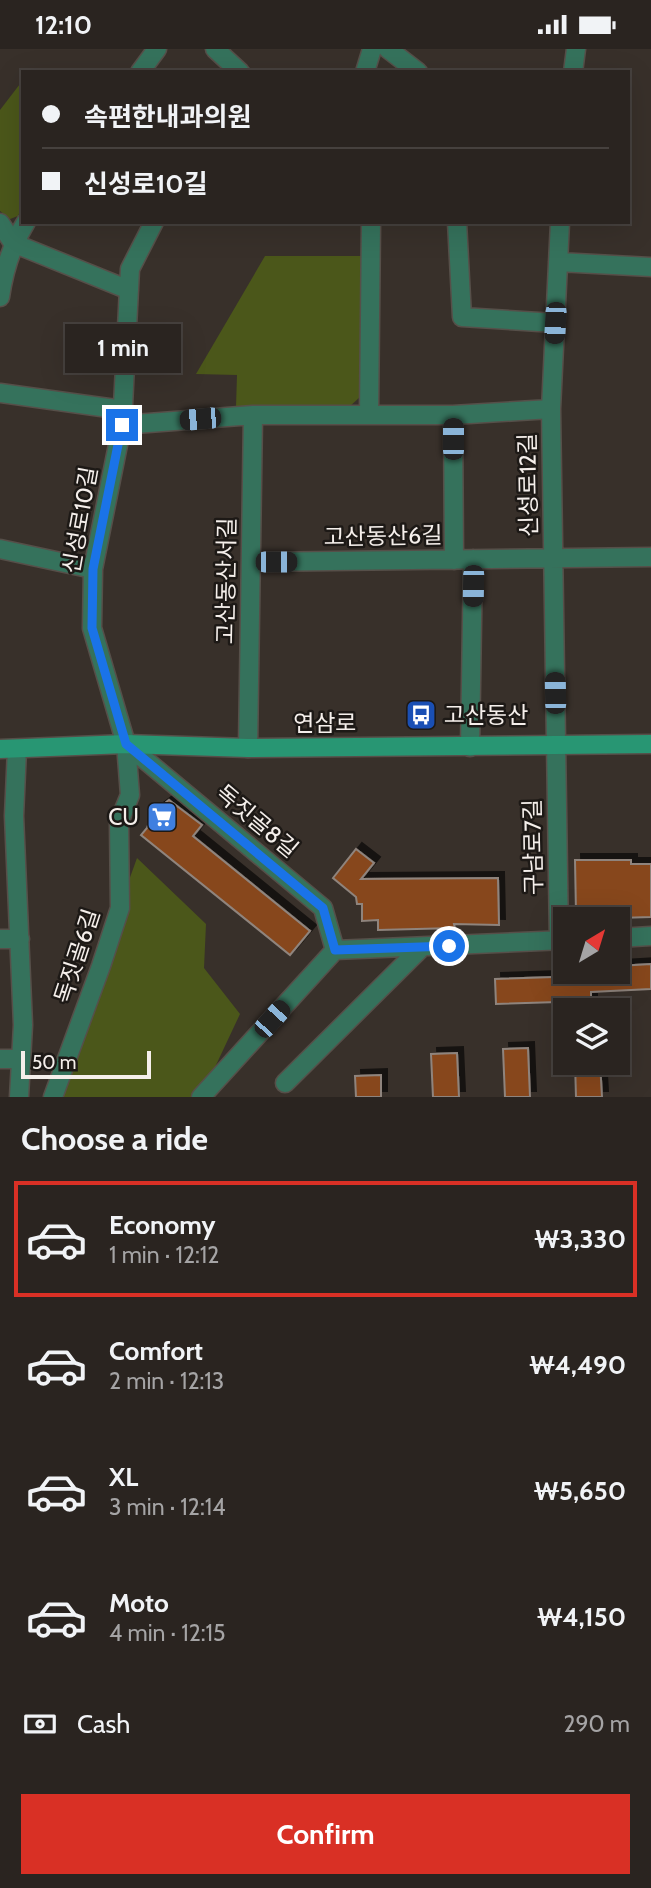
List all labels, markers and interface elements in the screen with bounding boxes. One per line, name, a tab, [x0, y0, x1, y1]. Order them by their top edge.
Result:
text: 12:10	[35, 9, 92, 41]
text: 속편한내과의원	[84, 101, 251, 133]
text: 신성로10길	[84, 168, 208, 200]
car	[544, 301, 567, 345]
callout: 1 min	[64, 323, 180, 373]
text: 1 min	[97, 334, 149, 362]
car	[179, 407, 222, 431]
route end	[106, 409, 138, 441]
car	[443, 418, 464, 460]
street label: 신성로12길	[513, 433, 543, 537]
street label: 신성로10길	[57, 464, 103, 576]
street label: 고산동산서길	[211, 517, 241, 645]
street label: 고산동산6길	[323, 521, 443, 551]
car	[256, 552, 298, 573]
car	[463, 565, 484, 607]
car	[545, 672, 566, 714]
bus stop icon: 고산동산	[404, 698, 438, 732]
place label: 고산동산	[444, 701, 529, 729]
street label: 연삼로	[293, 709, 357, 737]
street label: 독짓골8길	[210, 779, 304, 863]
street label: 구남로7길	[518, 799, 548, 895]
supermarket icon: CU	[145, 800, 179, 834]
place label: CU	[108, 803, 139, 831]
street label: 독짓골6길	[49, 905, 105, 1007]
north arrow	[553, 907, 630, 983]
map controls	[553, 907, 630, 1075]
route start	[433, 930, 465, 962]
car	[251, 996, 294, 1042]
button: layers	[553, 998, 630, 1075]
scale bar	[21, 1048, 150, 1080]
text: 50 m	[32, 1051, 76, 1074]
text: Choose a ride	[21, 1119, 208, 1158]
icon: car	[25, 1208, 88, 1271]
text: Economy	[109, 1209, 215, 1241]
text: ₩3,330	[534, 1223, 626, 1255]
text: 1 min · 12:12	[109, 1241, 219, 1269]
icon: car	[25, 1334, 88, 1397]
text: Comfort	[109, 1335, 203, 1367]
text: ₩4,490	[530, 1349, 626, 1381]
text: 2 min · 12:13	[109, 1367, 224, 1395]
icon: car	[25, 1460, 88, 1523]
text: XL	[109, 1461, 138, 1493]
text: ₩5,650	[534, 1475, 626, 1507]
text: 3 min · 12:14	[109, 1493, 225, 1521]
icon: car	[25, 1586, 88, 1649]
text: Moto	[109, 1587, 169, 1619]
text: ₩4,150	[537, 1601, 626, 1633]
text: 4 min · 12:15	[109, 1619, 225, 1647]
icon: cash	[21, 1705, 59, 1743]
text: Cash	[77, 1708, 130, 1740]
text: 290 m	[563, 1710, 630, 1738]
button: Confirm	[21, 1794, 630, 1874]

